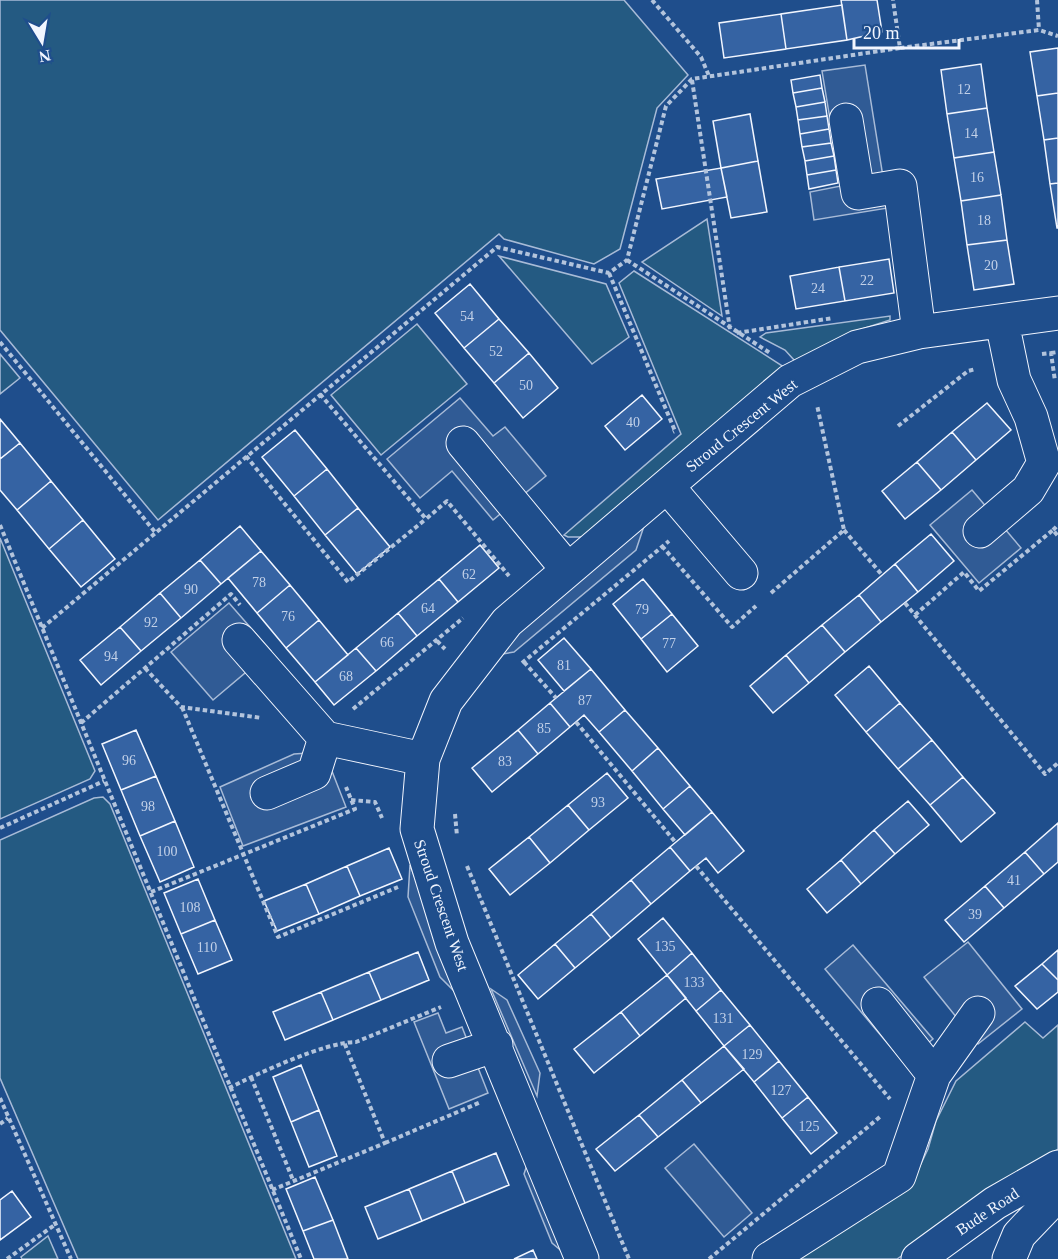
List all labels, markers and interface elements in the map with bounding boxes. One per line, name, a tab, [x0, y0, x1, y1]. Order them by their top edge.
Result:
north arrow	[12, 12, 72, 72]
scale bar	[854, 12, 959, 50]
text: 20 m	[863, 23, 900, 43]
text: N	[37, 47, 52, 66]
house number: 12	[957, 82, 971, 97]
house number: 14	[964, 126, 978, 141]
house number: 16	[970, 170, 984, 185]
house number: 18	[977, 213, 991, 228]
house number: 20	[984, 258, 998, 273]
house number: 22	[860, 273, 874, 288]
house number: 24	[811, 281, 825, 296]
house number: 54	[460, 309, 474, 324]
house number: 52	[489, 344, 503, 359]
street label: Stroud Crescent West	[682, 375, 801, 475]
house number: 50	[519, 378, 533, 393]
house number: 40	[626, 415, 640, 430]
house number: 62	[462, 567, 476, 582]
house number: 78	[252, 575, 266, 590]
house number: 90	[184, 582, 198, 597]
house number: 64	[421, 601, 435, 616]
house number: 79	[635, 602, 649, 617]
house number: 76	[281, 609, 295, 624]
house number: 92	[144, 615, 158, 630]
house number: 66	[380, 635, 394, 650]
house number: 77	[662, 636, 676, 651]
house number: 94	[104, 649, 118, 664]
house number: 81	[557, 658, 571, 673]
house number: 68	[339, 669, 353, 684]
house number: 87	[578, 693, 592, 708]
house number: 85	[537, 721, 551, 736]
house number: 96	[122, 753, 136, 768]
house number: 83	[498, 754, 512, 769]
house number: 93	[591, 795, 605, 810]
house number: 98	[141, 799, 155, 814]
street label: Stroud Crescent West	[411, 837, 472, 974]
house number: 100	[157, 844, 178, 859]
house number: 41	[1007, 873, 1021, 888]
house number: 108	[180, 900, 201, 915]
house number: 39	[968, 907, 982, 922]
house number: 135	[655, 939, 676, 954]
house number: 110	[197, 940, 217, 955]
house number: 133	[684, 975, 705, 990]
house number: 131	[713, 1011, 734, 1026]
house number: 129	[742, 1047, 763, 1062]
house number: 127	[771, 1083, 792, 1098]
house number: 125	[799, 1119, 820, 1134]
street label: Bude Road	[953, 1184, 1022, 1238]

